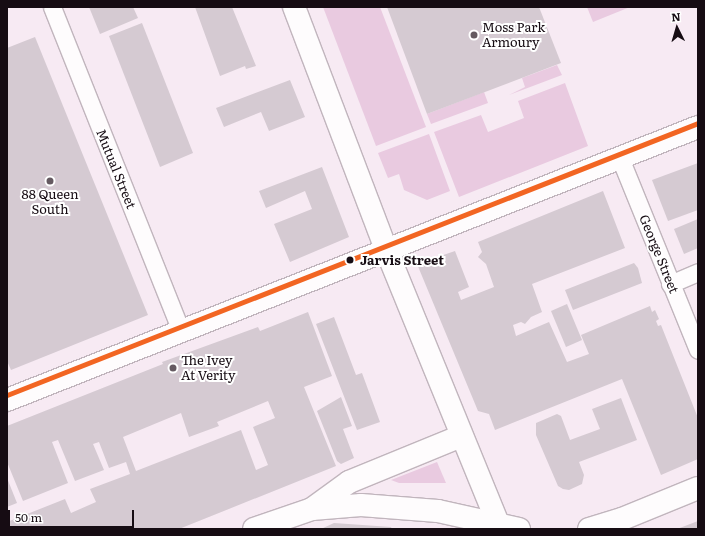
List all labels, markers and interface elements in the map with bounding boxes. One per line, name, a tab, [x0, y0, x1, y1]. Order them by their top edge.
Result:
north arrow	[657, 8, 697, 48]
text: N	[671, 8, 681, 24]
place label: Moss Park Armoury	[482, 20, 545, 51]
marker: Moss Park Armoury	[469, 30, 479, 40]
street label: Mutual Street	[93, 127, 139, 211]
marker: 88 Queen South	[45, 176, 55, 186]
place label: 88 Queen South	[21, 187, 79, 218]
street label: George Street	[636, 212, 682, 296]
place label: Jarvis Street	[360, 252, 444, 268]
marker: Jarvis Street	[343, 253, 357, 267]
place label: The Ivey At Verity	[181, 353, 236, 384]
marker: The Ivey At Verity	[168, 363, 178, 373]
scale bar	[10, 502, 136, 528]
text: 50 m	[15, 508, 42, 526]

